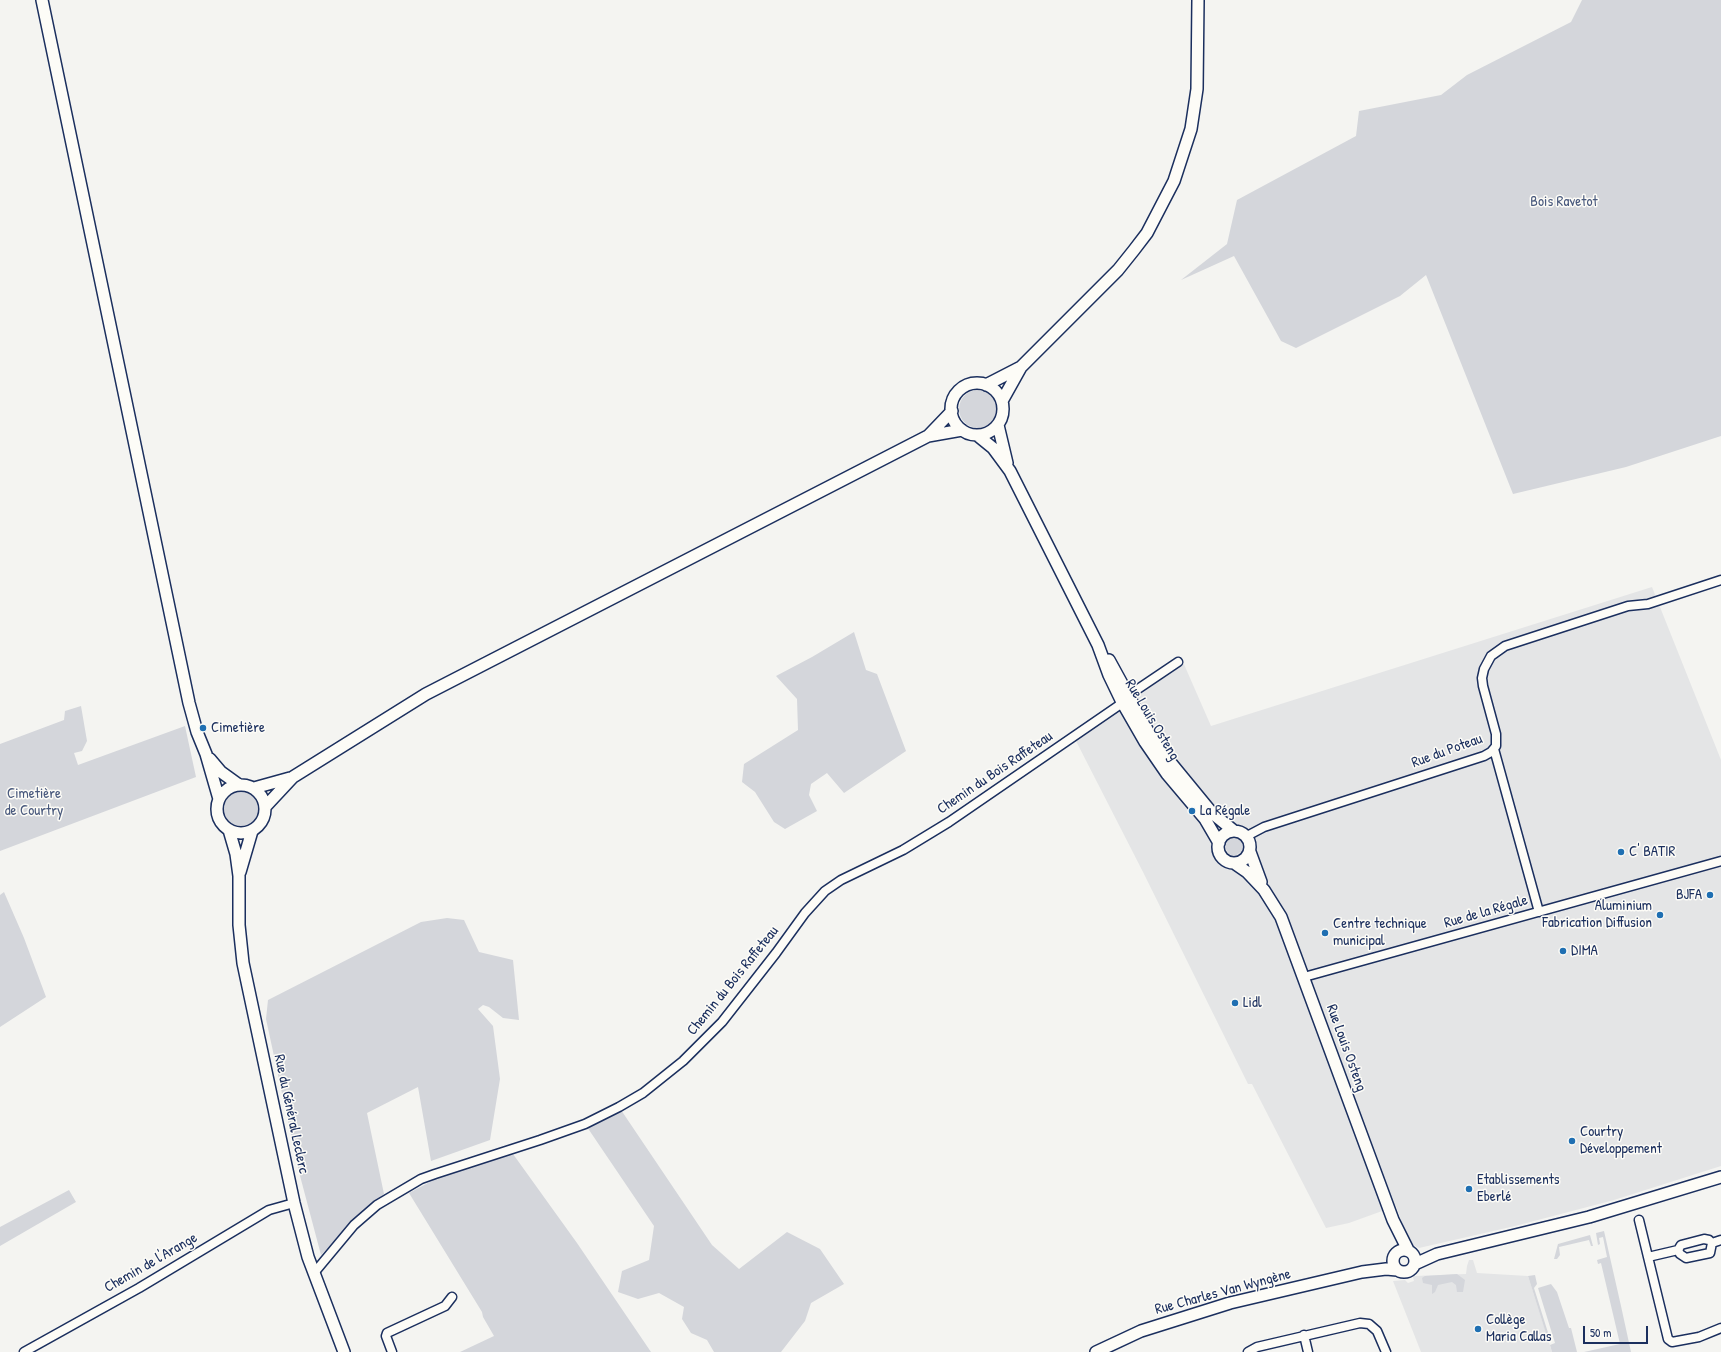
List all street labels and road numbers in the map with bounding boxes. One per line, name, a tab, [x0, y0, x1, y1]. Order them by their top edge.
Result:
street label: Rue Louis Osteng	[1121, 676, 1183, 764]
street label: Chemin du Bois Raffeteau	[934, 728, 1056, 818]
street label: Rue du Poteau	[1409, 730, 1485, 772]
street label: Rue de la Régale	[1442, 891, 1530, 933]
street label: Chemin du Bois Raffeteau	[683, 923, 783, 1039]
street label: Rue Louis Osteng	[1322, 1002, 1370, 1094]
street label: Rue du Général Leclerc	[270, 1053, 312, 1175]
street label: Chemin de l'Arange	[101, 1229, 201, 1297]
street label: Rue Charles Van Wyngène	[1153, 1265, 1293, 1319]

